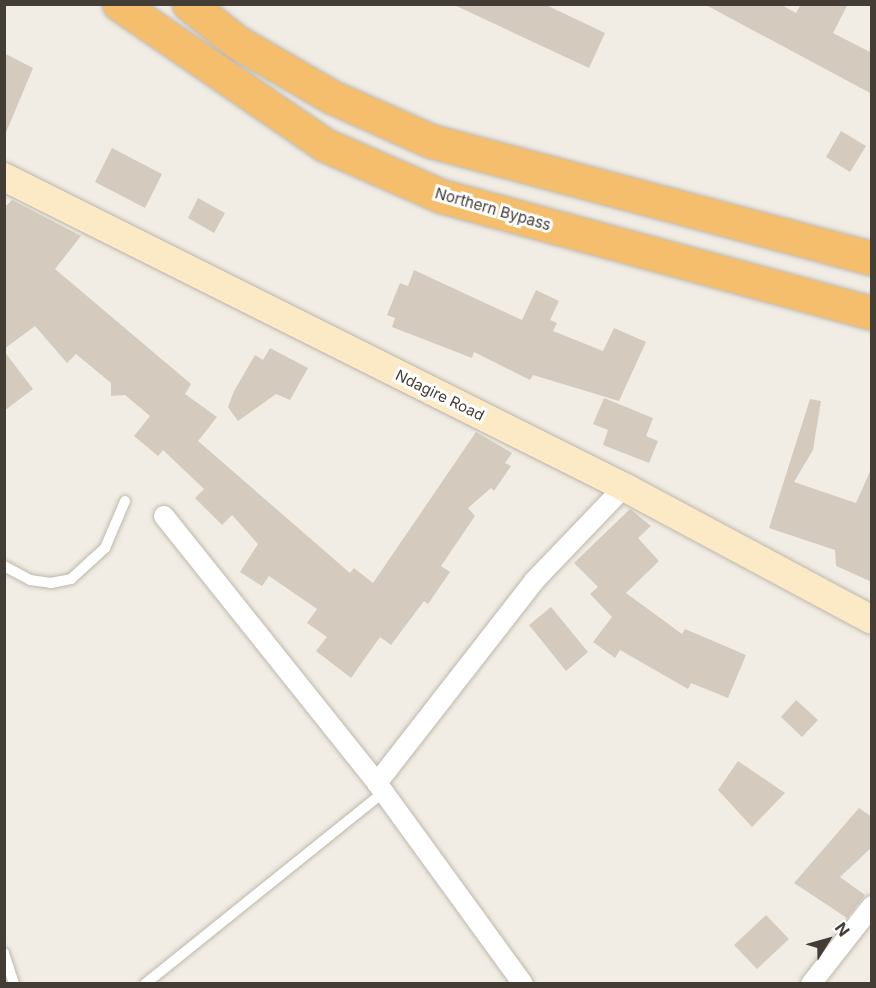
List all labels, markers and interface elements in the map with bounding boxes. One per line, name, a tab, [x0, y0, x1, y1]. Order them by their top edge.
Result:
street label: Northern Bypass	[433, 184, 553, 234]
street label: Ndagire Road	[393, 366, 487, 424]
north arrow	[798, 910, 858, 970]
text: N	[831, 918, 854, 940]

